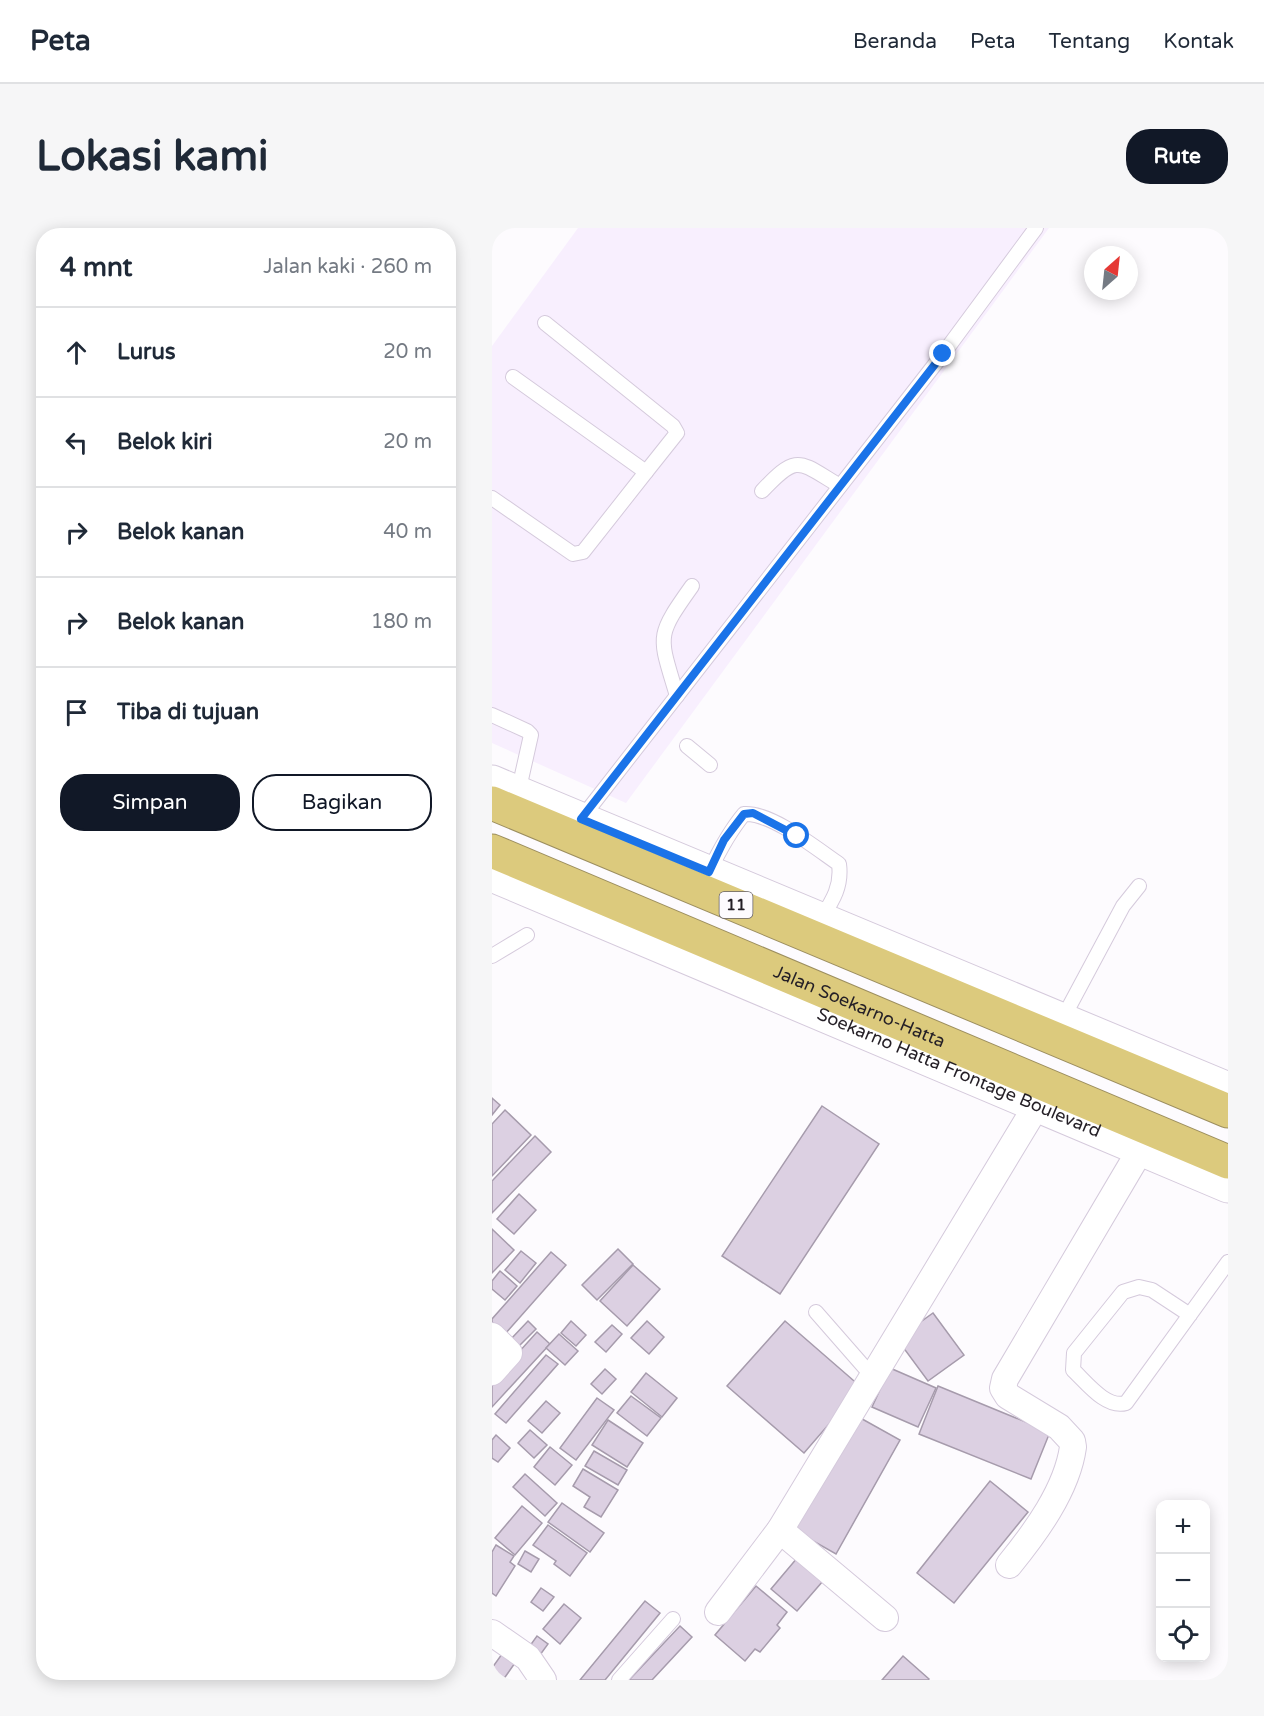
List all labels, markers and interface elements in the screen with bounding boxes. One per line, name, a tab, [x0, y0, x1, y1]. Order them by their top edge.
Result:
text: Peta	[30, 24, 91, 58]
text: Beranda	[853, 29, 937, 54]
text: Peta	[970, 29, 1016, 54]
text: Tentang	[1049, 29, 1130, 54]
text: Kontak	[1163, 29, 1234, 54]
button: Rute	[1126, 129, 1228, 184]
text: Lokasi kami	[36, 131, 268, 182]
north arrow	[1084, 246, 1138, 300]
text: 4 mnt	[60, 252, 132, 283]
text: Jalan kaki · 260 m	[263, 255, 432, 279]
icon: ahead	[60, 336, 93, 369]
text: Lurus	[117, 339, 175, 365]
text: 20 m	[383, 340, 432, 364]
route end	[929, 340, 955, 366]
icon: left	[60, 426, 93, 459]
text: Belok kiri	[117, 429, 213, 455]
text: 20 m	[383, 430, 432, 454]
icon: right	[60, 516, 93, 549]
text: Belok kanan	[117, 519, 244, 545]
text: 40 m	[383, 520, 432, 544]
icon: right	[60, 606, 93, 639]
text: Belok kanan	[117, 609, 244, 635]
text: 180 m	[371, 610, 432, 634]
icon: arrive	[60, 696, 93, 729]
text: Tiba di tujuan	[117, 699, 259, 725]
button: Simpan	[60, 774, 240, 831]
button: Bagikan	[252, 774, 432, 831]
route start	[783, 822, 809, 848]
road number: 11	[720, 892, 752, 918]
street label: Jalan Soekarno-Hatta	[770, 960, 949, 1052]
street label: Soekarno Hatta Frontage Boulevard	[814, 1003, 1104, 1142]
map controls	[1156, 1500, 1210, 1662]
button: +	[1156, 1500, 1210, 1554]
button: −	[1156, 1554, 1210, 1608]
button: locate	[1156, 1608, 1210, 1662]

